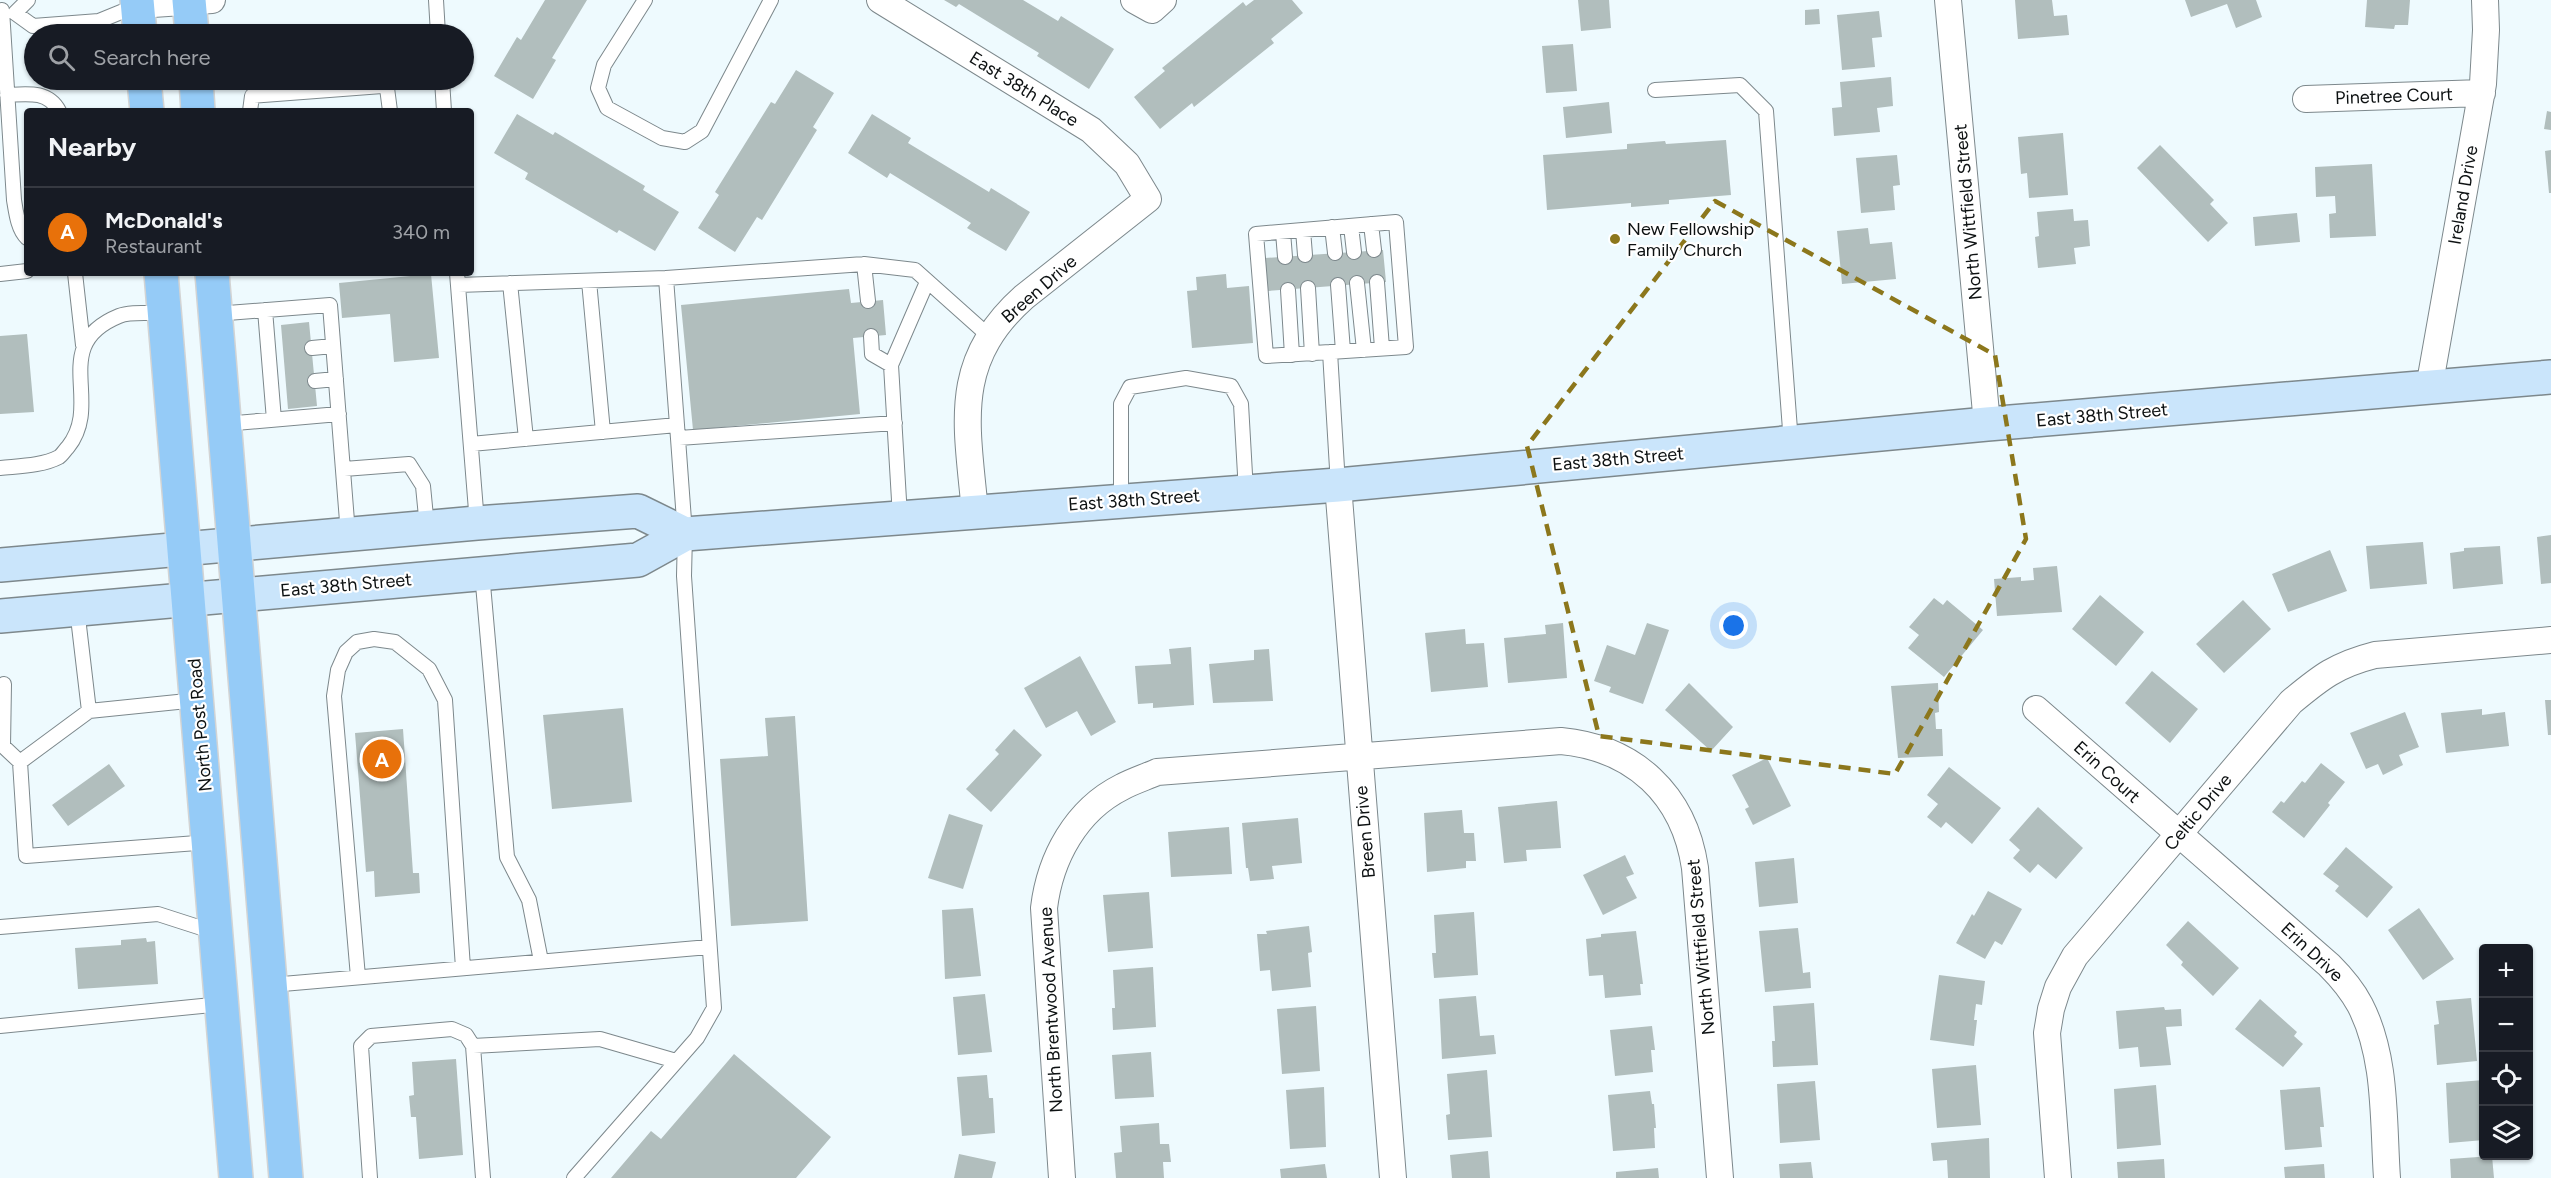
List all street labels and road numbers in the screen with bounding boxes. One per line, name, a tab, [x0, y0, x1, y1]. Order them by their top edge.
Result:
street label: East 38th Place	[965, 47, 1083, 131]
street label: Pinetree Court	[2335, 83, 2453, 109]
street label: North Wittfield Street	[1949, 123, 1987, 301]
street label: Ireland Drive	[2443, 143, 2483, 246]
street label: Breen Drive	[997, 250, 1081, 328]
street label: East 38th Street	[2035, 398, 2169, 432]
street label: East 38th Street	[1551, 442, 1685, 476]
street label: East 38th Street	[1067, 484, 1201, 516]
street label: East 38th Street	[279, 568, 413, 602]
street label: North Post Road	[183, 658, 217, 792]
street label: Erin Court	[2069, 736, 2145, 808]
street label: Celtic Drive	[2160, 769, 2237, 855]
street label: Breen Drive	[1350, 785, 1380, 879]
street label: North Wittfield Street	[1682, 858, 1720, 1036]
street label: North Brentwood Avenue	[1035, 906, 1067, 1114]
street label: Erin Drive	[2276, 918, 2348, 986]

